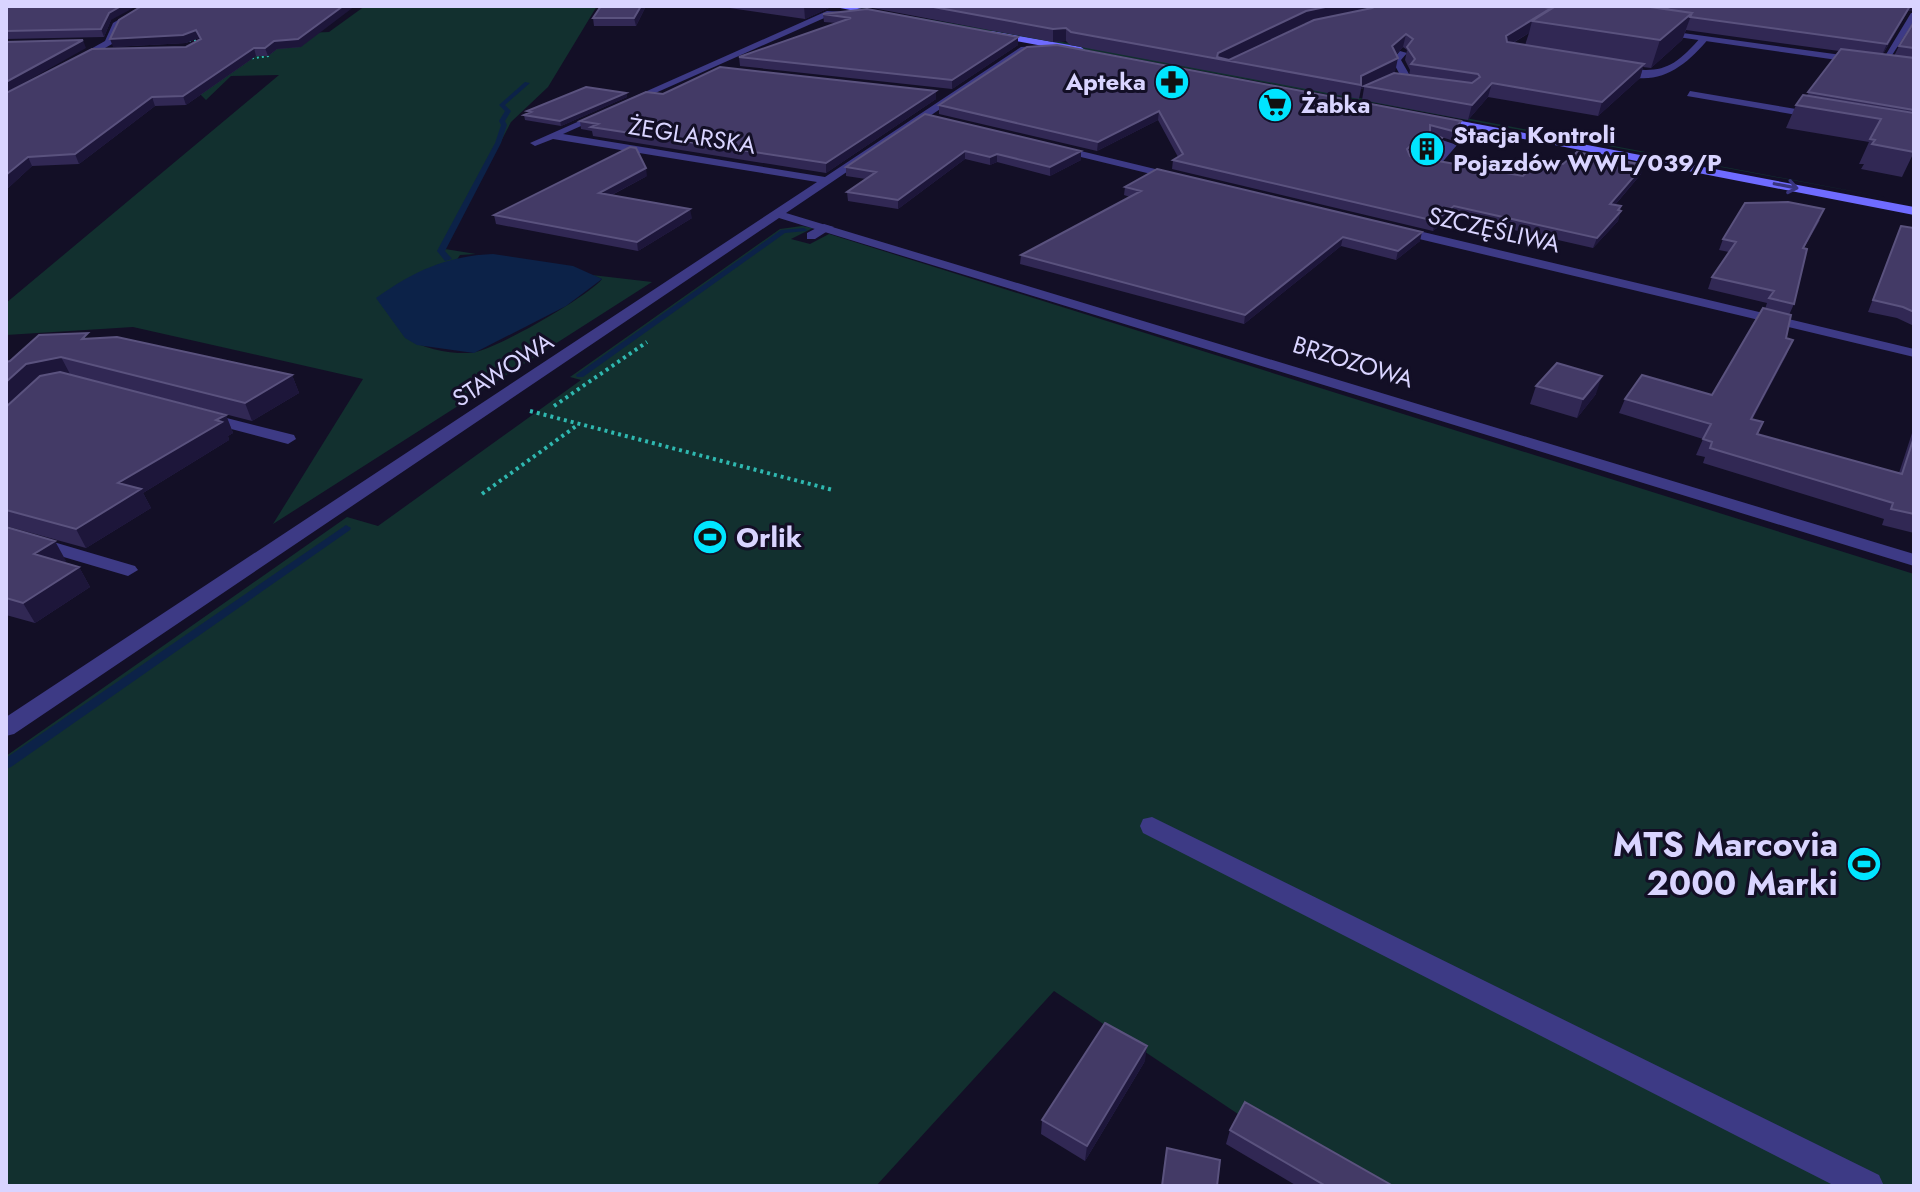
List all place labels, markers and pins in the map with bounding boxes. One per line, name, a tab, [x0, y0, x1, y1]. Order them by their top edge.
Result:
pharmacy icon: Apteka	[1153, 63, 1191, 101]
place label: Apteka	[1064, 64, 1146, 99]
supermarket icon: Żabka	[1256, 86, 1294, 124]
place label: Żabka	[1301, 87, 1370, 122]
place label: Stacja Kontroli Pojazdów WWL/039/P	[1453, 117, 1722, 180]
building icon: Stacja Kontroli Pojazdów WWL/039/P	[1408, 130, 1446, 168]
place label: Orlik	[736, 517, 802, 558]
sports icon: Orlik	[691, 518, 729, 556]
place label: MTS Marcovia 2000 Marki	[1613, 820, 1838, 908]
sports icon: MTS Marcovia 2000 Marki	[1845, 845, 1883, 883]

